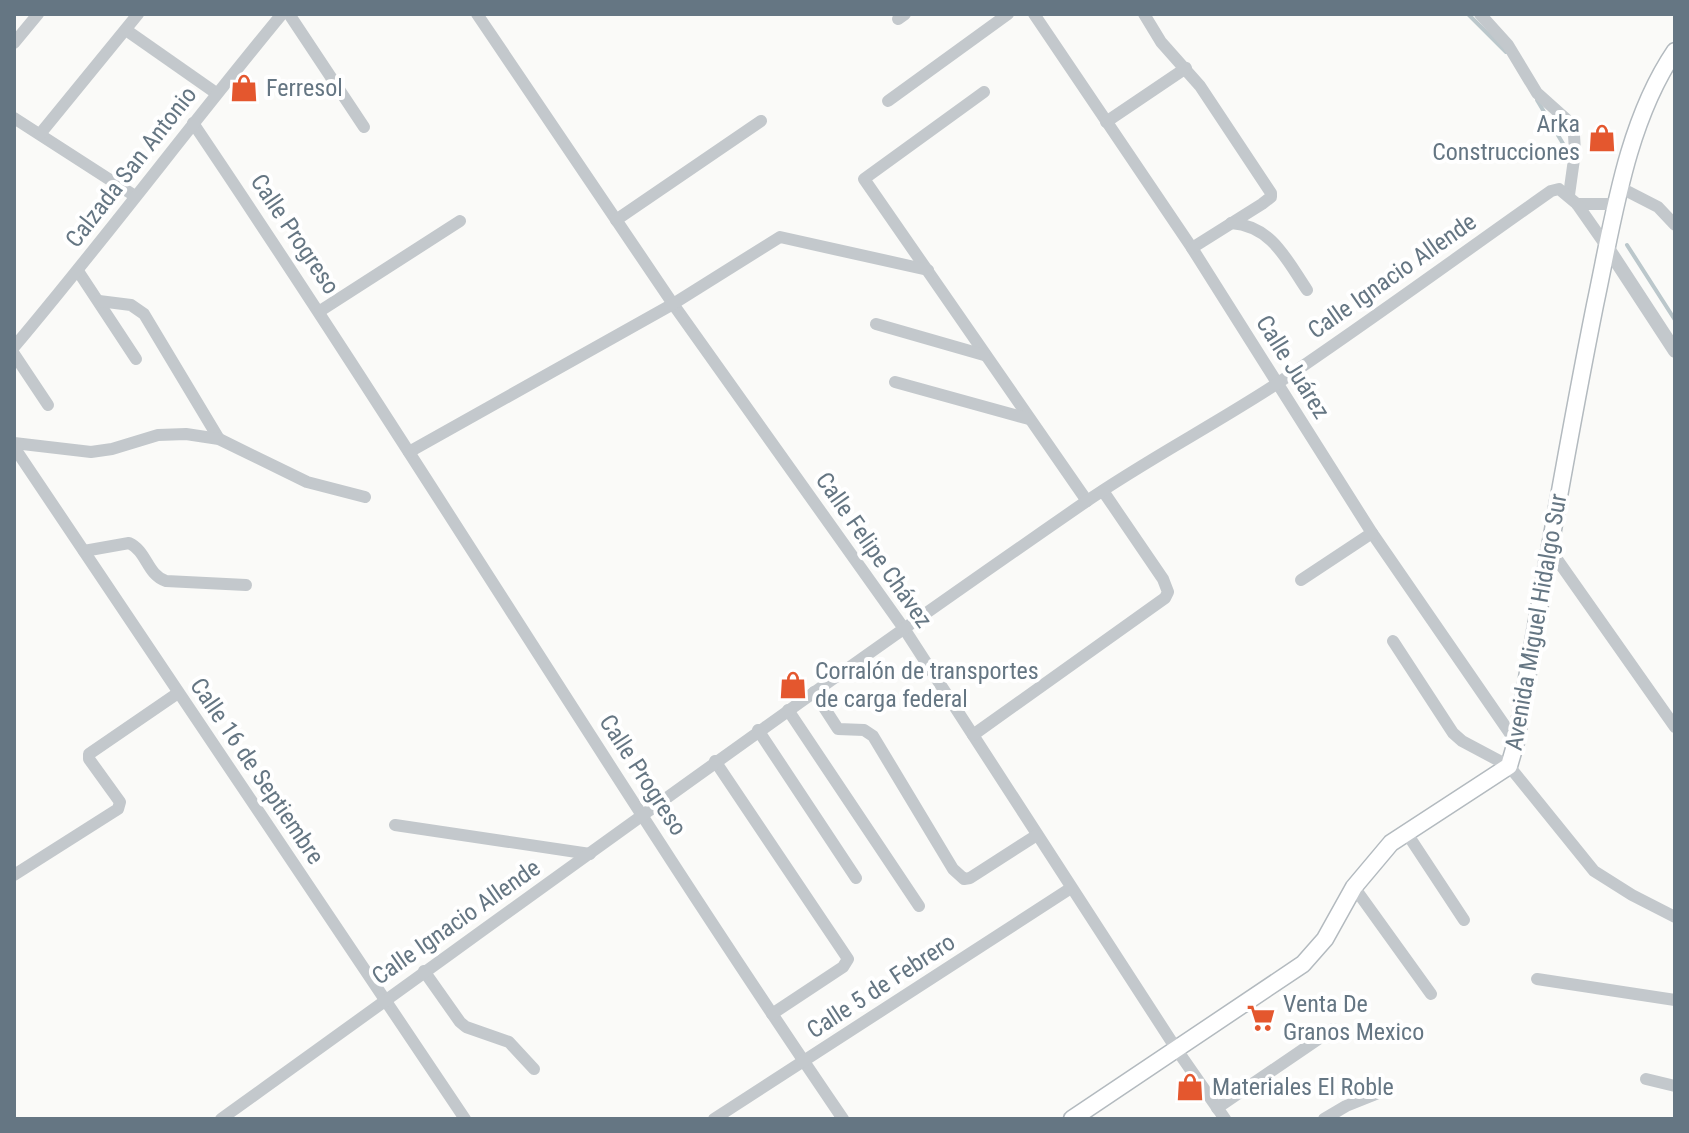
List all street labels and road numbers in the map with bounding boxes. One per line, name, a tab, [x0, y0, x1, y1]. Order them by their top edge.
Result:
street label: Calzada San Antonio	[60, 81, 202, 253]
street label: Calle Progreso	[245, 169, 345, 299]
street label: Calle Ignacio Allende	[1303, 207, 1481, 345]
street label: Calle Juárez	[1250, 310, 1336, 424]
street label: Calle Felipe Chávez	[810, 467, 938, 633]
street label: Avenida Miguel Hidalgo Sur	[1500, 492, 1572, 752]
street label: Calle 16 de Septiembre	[184, 673, 330, 869]
street label: Calle Progreso	[594, 709, 692, 841]
street label: Calle Ignacio Allende	[367, 853, 545, 991]
street label: Calle 5 de Febrero	[802, 928, 960, 1044]

